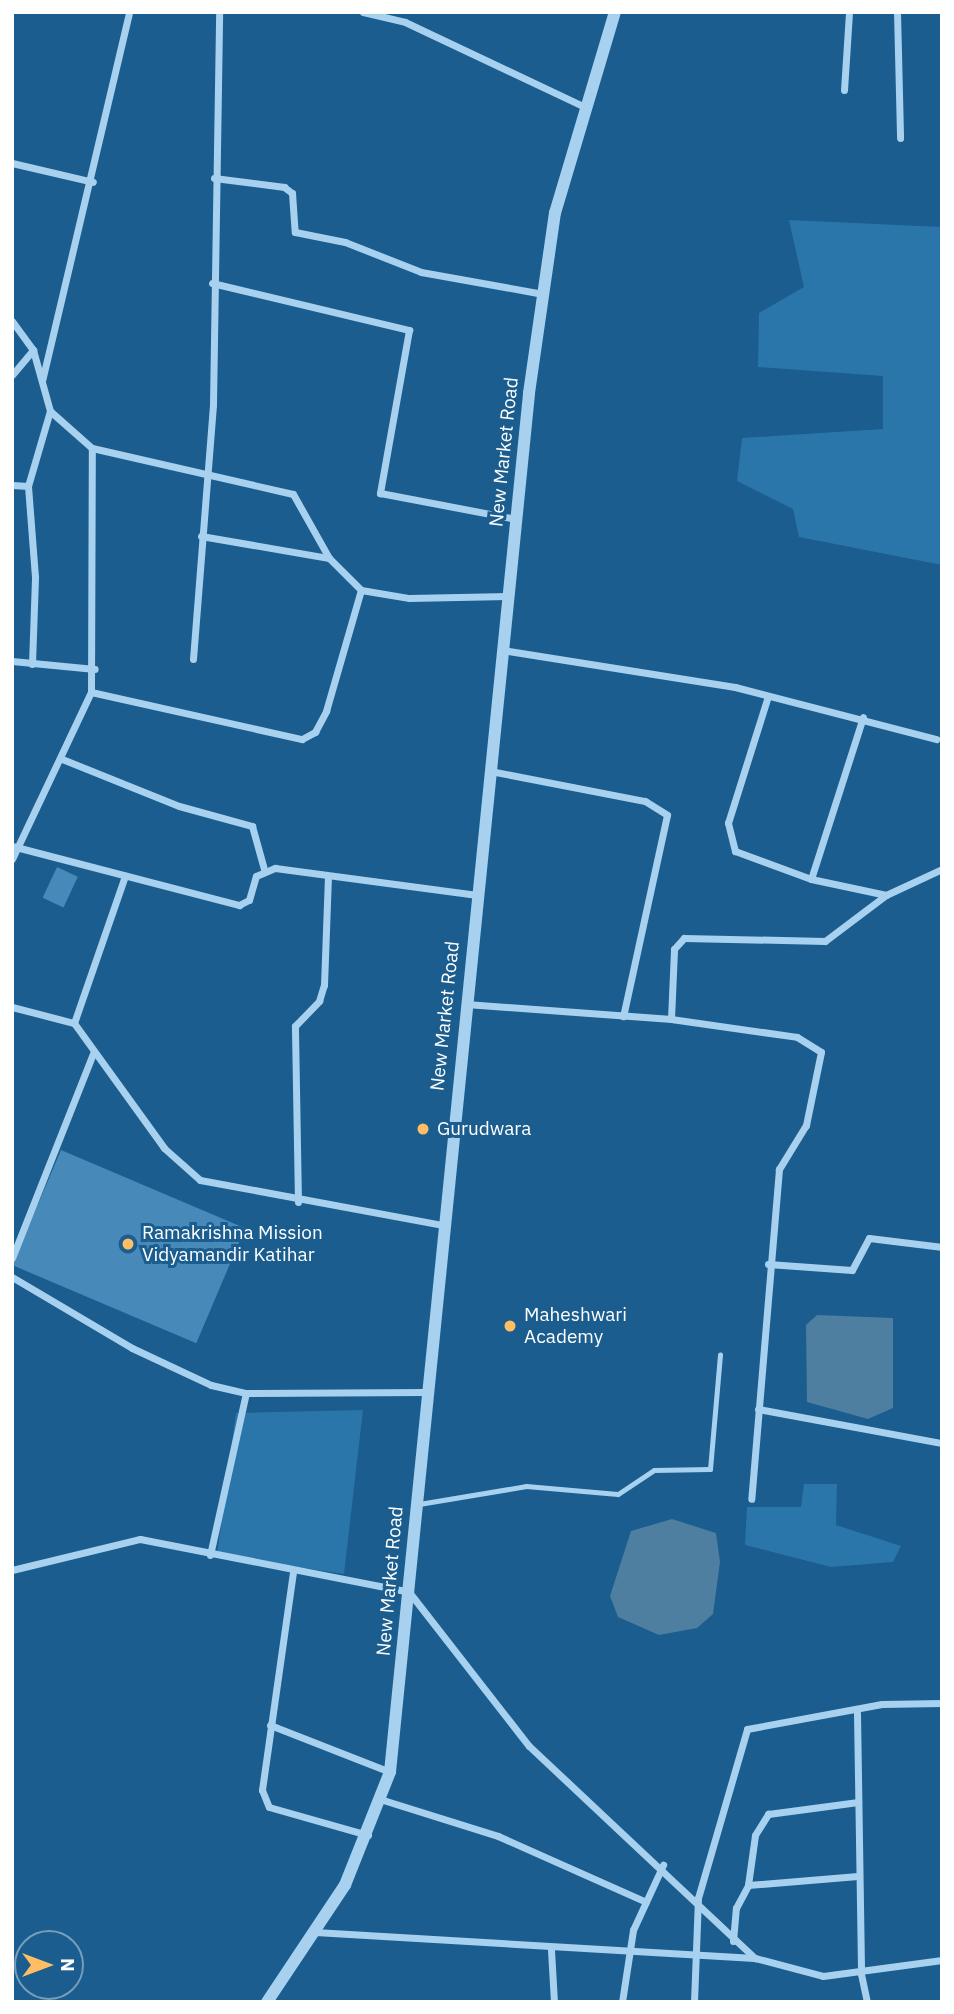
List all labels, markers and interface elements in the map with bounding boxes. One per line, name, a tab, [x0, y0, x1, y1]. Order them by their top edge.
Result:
street label: New Market Road	[485, 376, 523, 528]
street label: New Market Road	[426, 940, 464, 1092]
place label: Gurudwara	[437, 1118, 531, 1140]
marker: Gurudwara	[415, 1121, 431, 1137]
place label: Ramakrishna Mission Vidyamandir Katihar	[142, 1222, 323, 1266]
marker: Ramakrishna Mission Vidyamandir Katihar	[120, 1236, 136, 1252]
place label: Maheshwari Academy	[524, 1304, 627, 1348]
marker: Maheshwari Academy	[502, 1318, 518, 1334]
street label: New Market Road	[372, 1505, 408, 1657]
north arrow	[14, 1930, 84, 2000]
text: N	[56, 1958, 80, 1972]

